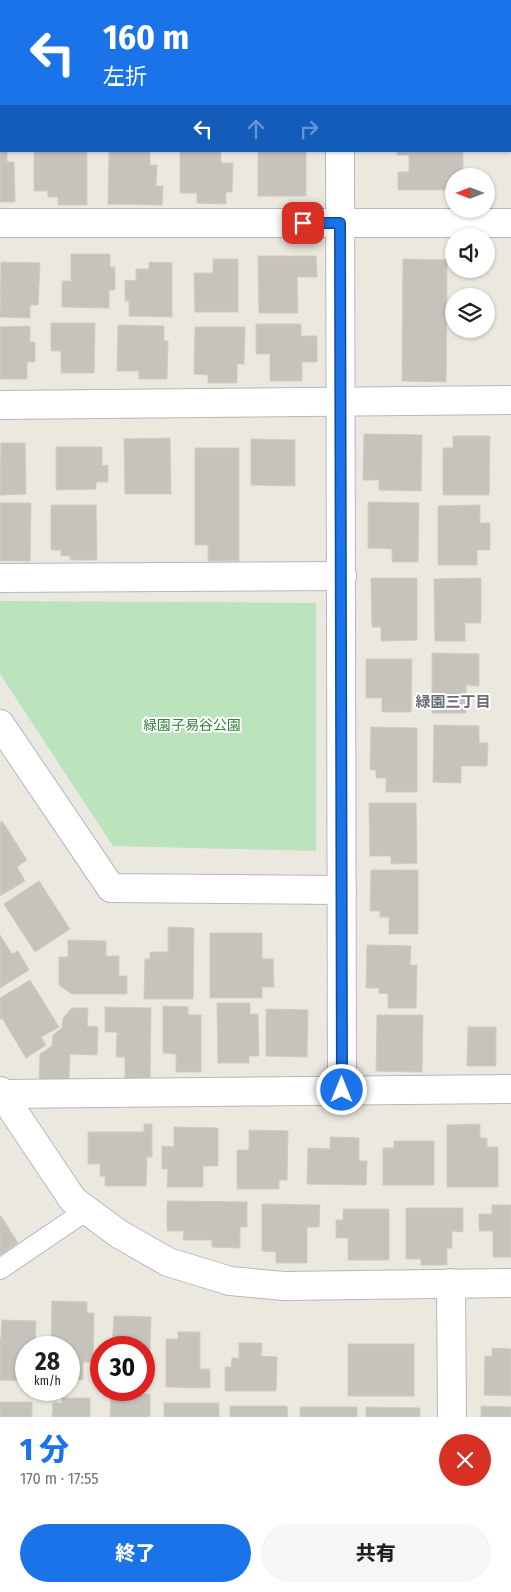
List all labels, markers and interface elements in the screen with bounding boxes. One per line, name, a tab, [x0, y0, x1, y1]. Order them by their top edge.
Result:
text: 160 m	[103, 16, 189, 58]
icon: left	[20, 20, 85, 85]
text: 左折	[103, 63, 147, 90]
icon: left	[189, 115, 217, 143]
icon: ahead	[242, 115, 270, 143]
icon: right	[295, 115, 323, 143]
north arrow	[445, 168, 495, 218]
map controls	[445, 168, 495, 338]
pin	[282, 202, 324, 244]
icon: arrive	[289, 209, 317, 237]
button: sound	[445, 228, 495, 278]
button: layers	[445, 288, 495, 338]
district label: 緑園三丁目	[415, 693, 491, 711]
park label: 緑園子易谷公園	[143, 717, 241, 734]
position arrow	[315, 1063, 367, 1115]
speed limit sign: 30	[90, 1336, 155, 1401]
text: 28	[35, 1347, 60, 1377]
text: km/h	[34, 1374, 61, 1388]
text: 1 分	[20, 1432, 69, 1468]
button: close	[439, 1434, 491, 1486]
text: 170 m · 17:55	[20, 1469, 99, 1488]
button: 終了	[20, 1524, 251, 1582]
button: 共有	[261, 1524, 491, 1582]

